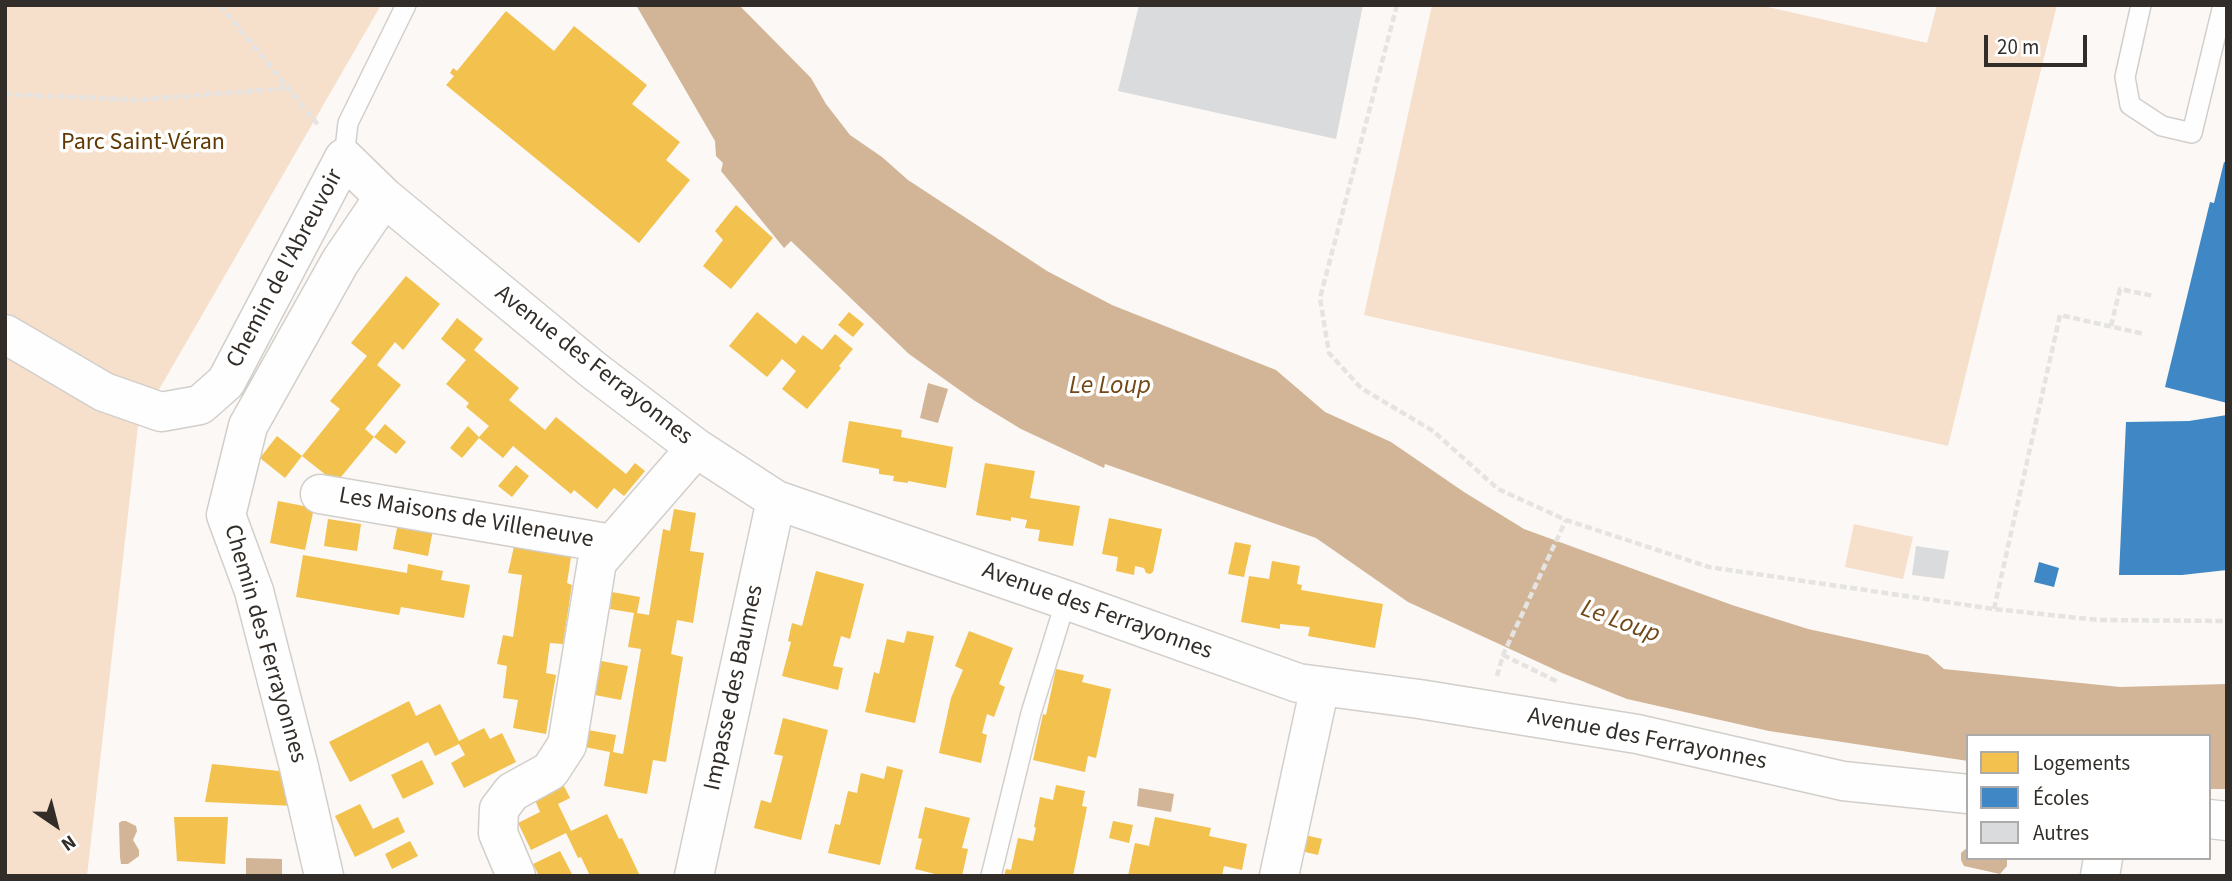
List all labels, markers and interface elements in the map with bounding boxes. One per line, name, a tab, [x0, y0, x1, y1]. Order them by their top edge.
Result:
scale bar	[1987, 21, 2090, 65]
text: 20 m	[1997, 32, 2039, 62]
park label: Parc Saint-Véran	[61, 130, 225, 158]
street label: Chemin de l'Abreuvoir	[221, 165, 351, 373]
street label: Avenue des Ferrayonnes	[488, 280, 698, 452]
water label: Le Loup	[1069, 371, 1151, 403]
street label: Les Maisons de Villeneuve	[336, 482, 596, 556]
street label: Chemin des Ferrayonnes	[216, 522, 312, 766]
street label: Avenue des Ferrayonnes	[978, 557, 1216, 667]
street label: Impasse des Baumes	[699, 583, 771, 793]
water label: Le Loup	[1576, 594, 1664, 652]
street label: Avenue des Ferrayonnes	[1525, 703, 1769, 777]
legend	[1966, 734, 2211, 860]
text: Logements	[2033, 748, 2130, 778]
text: Écoles	[2033, 783, 2089, 813]
north arrow	[21, 790, 91, 860]
text: Autres	[2033, 818, 2089, 848]
text: N	[55, 828, 81, 857]

